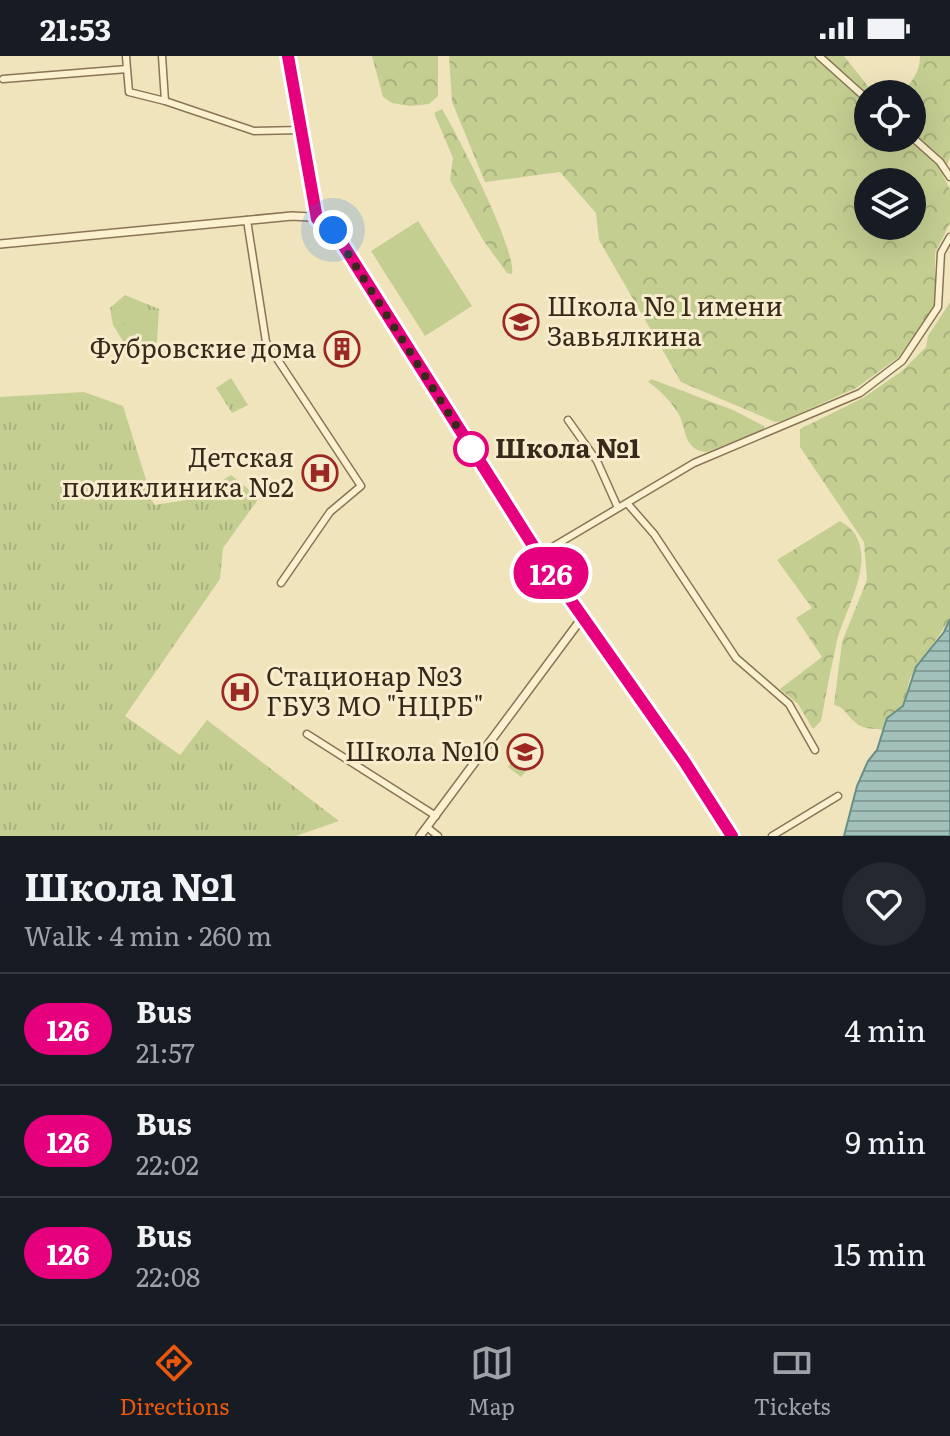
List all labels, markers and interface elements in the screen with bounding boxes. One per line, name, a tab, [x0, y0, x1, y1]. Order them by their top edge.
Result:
text: 21:53	[40, 6, 111, 50]
map controls	[854, 80, 926, 240]
button: locate	[854, 80, 926, 152]
button: layers	[854, 168, 926, 240]
your location	[313, 210, 353, 250]
place label: Школа № 1 имени Завьялкина	[547, 285, 783, 354]
school or university icon: Школа № 1 имени Завьялкина	[502, 303, 540, 341]
place label: Фубровские дома	[90, 327, 316, 366]
building icon: Фубровские дома	[323, 330, 361, 368]
place label: Школа №1	[495, 427, 640, 466]
marker: Школа №1	[454, 432, 488, 466]
place label: Детская поликлиника №2	[62, 436, 294, 505]
hospital icon: Детская поликлиника №2	[301, 454, 339, 492]
line badge: 126	[505, 547, 597, 599]
text: 126	[530, 552, 572, 594]
place label: Стационар №3 ГБУЗ МО "НЦРБ"	[266, 655, 484, 724]
hospital icon: Стационар №3 ГБУЗ МО "НЦРБ"	[221, 673, 259, 711]
place label: Школа №10	[345, 730, 499, 769]
school or university icon: Школа №10	[506, 733, 544, 771]
text: Школа №1	[24, 856, 236, 913]
button: heart	[842, 862, 926, 946]
text: Walk · 4 min · 260 m	[24, 915, 272, 954]
text: Bus	[136, 988, 192, 1032]
text: 4 min	[845, 1007, 926, 1051]
text: 126	[47, 1008, 89, 1050]
text: 21:57	[136, 1032, 195, 1071]
text: Bus	[136, 1100, 192, 1144]
text: 9 min	[845, 1119, 926, 1163]
text: 126	[47, 1120, 89, 1162]
text: 22:02	[136, 1144, 199, 1183]
text: Bus	[136, 1212, 192, 1256]
text: 15 min	[834, 1231, 926, 1275]
text: 126	[47, 1232, 89, 1274]
text: 22:08	[136, 1256, 200, 1295]
tab: Directions	[119, 1341, 229, 1422]
tab: Map	[468, 1341, 515, 1422]
tab: Tickets	[754, 1341, 831, 1422]

